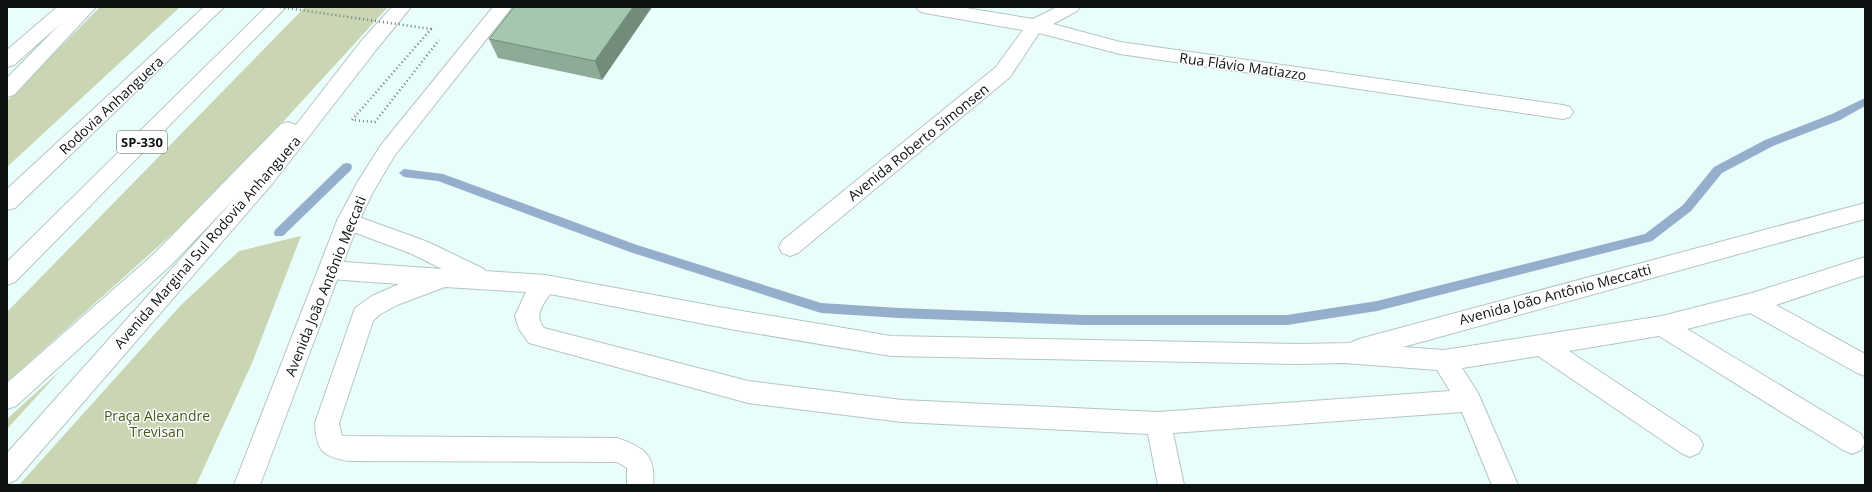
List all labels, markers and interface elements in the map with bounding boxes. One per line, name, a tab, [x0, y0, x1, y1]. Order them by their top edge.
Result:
street label: Rua Flávio Matiazzo	[1178, 48, 1308, 84]
street label: Rodovia Anhanguera	[55, 52, 167, 158]
street label: Avenida Roberto Simonsen	[843, 79, 993, 205]
road number: SP-330	[117, 131, 167, 153]
street label: Avenida Marginal Sul Rodovia Anhanguera	[109, 132, 305, 352]
street label: Avenida João Antônio Meccati	[280, 193, 370, 379]
street label: Avenida João Antônio Meccatti	[1457, 259, 1653, 329]
park label: Praça Alexandre Trevisan	[104, 406, 210, 441]

